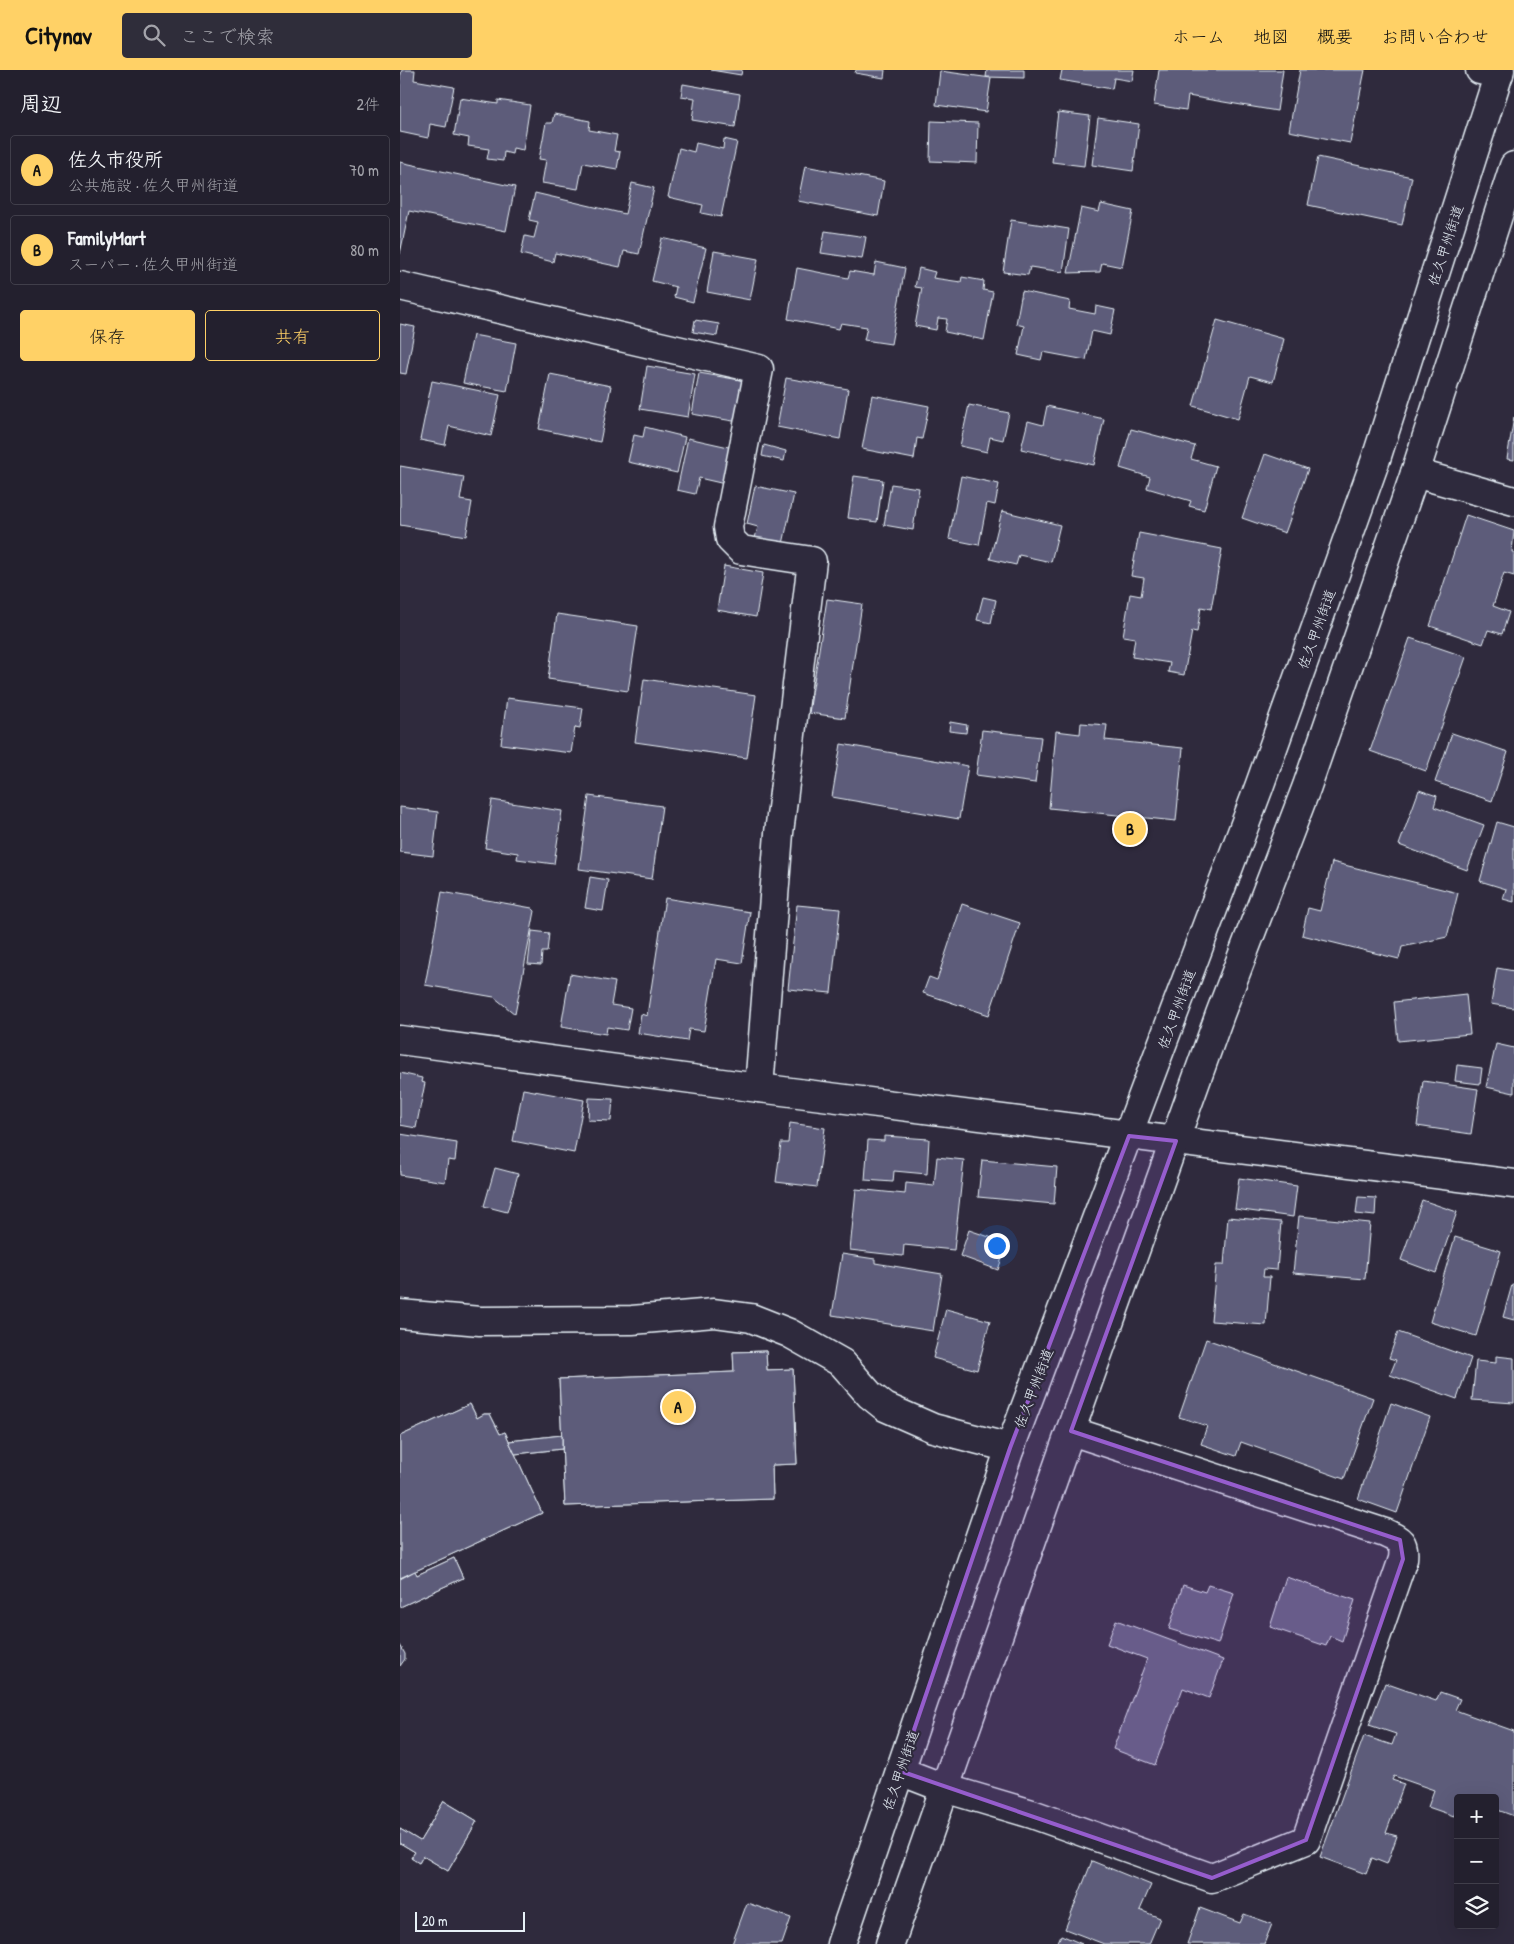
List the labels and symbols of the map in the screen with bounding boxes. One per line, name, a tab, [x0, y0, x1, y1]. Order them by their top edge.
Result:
street label: 佐久甲州街道	[1423, 202, 1467, 288]
street label: 佐久甲州街道	[1293, 586, 1339, 672]
pin: B	[1114, 810, 1146, 848]
street label: 佐久甲州街道	[1153, 966, 1199, 1052]
your location	[984, 1233, 1010, 1259]
street label: 佐久甲州街道	[1009, 1345, 1057, 1431]
pin: A	[662, 1388, 694, 1426]
street label: 佐久甲州街道	[877, 1727, 923, 1813]
scale bar	[415, 1909, 525, 1932]

